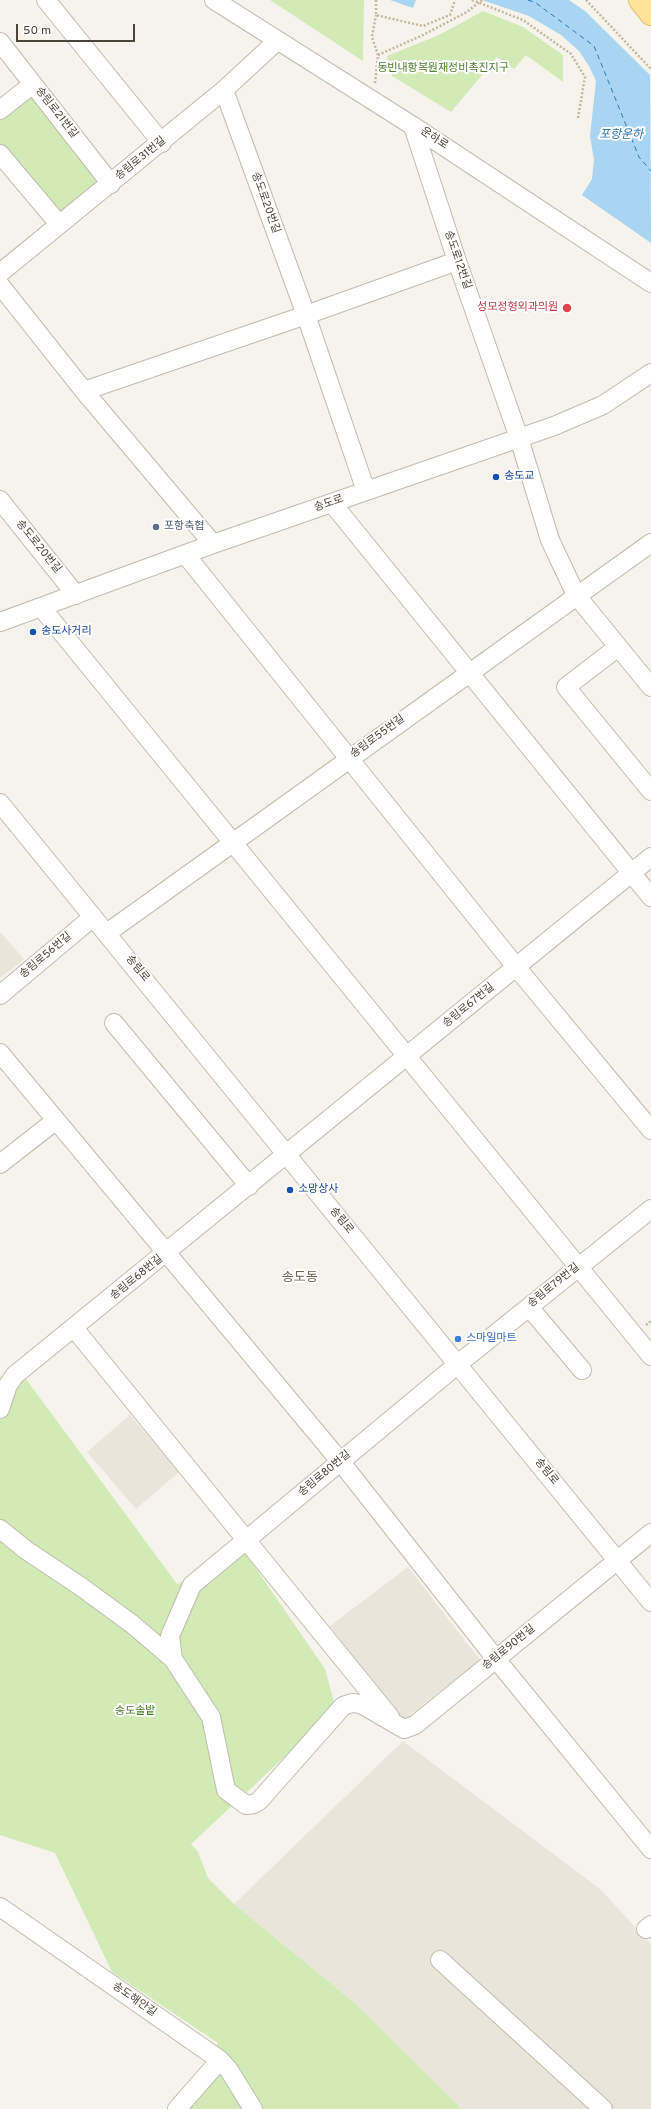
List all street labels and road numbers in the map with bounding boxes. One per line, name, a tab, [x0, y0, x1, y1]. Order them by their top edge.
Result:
street label: 송림로21번길	[32, 85, 80, 141]
street label: 운하로	[418, 125, 450, 153]
street label: 송림로31번길	[113, 135, 169, 183]
street label: 송도로20번길	[248, 170, 282, 236]
street label: 송도로12번길	[441, 229, 473, 291]
street label: 송도로	[312, 493, 346, 515]
street label: 송도로20번길	[13, 518, 63, 576]
street label: 송림로55번길	[348, 713, 408, 761]
street label: 송림로56번길	[17, 930, 75, 982]
street label: 송림로	[122, 953, 152, 985]
street label: 송림로67번길	[440, 981, 498, 1031]
street label: 송림로	[326, 1205, 356, 1237]
street label: 송림로68번길	[108, 1253, 166, 1303]
street label: 송림로79번길	[525, 1261, 583, 1311]
street label: 송림로80번길	[296, 1448, 354, 1500]
street label: 송림로	[531, 1456, 561, 1488]
street label: 송림로90번길	[480, 1623, 538, 1673]
street label: 송도해안길	[109, 1980, 159, 2020]

